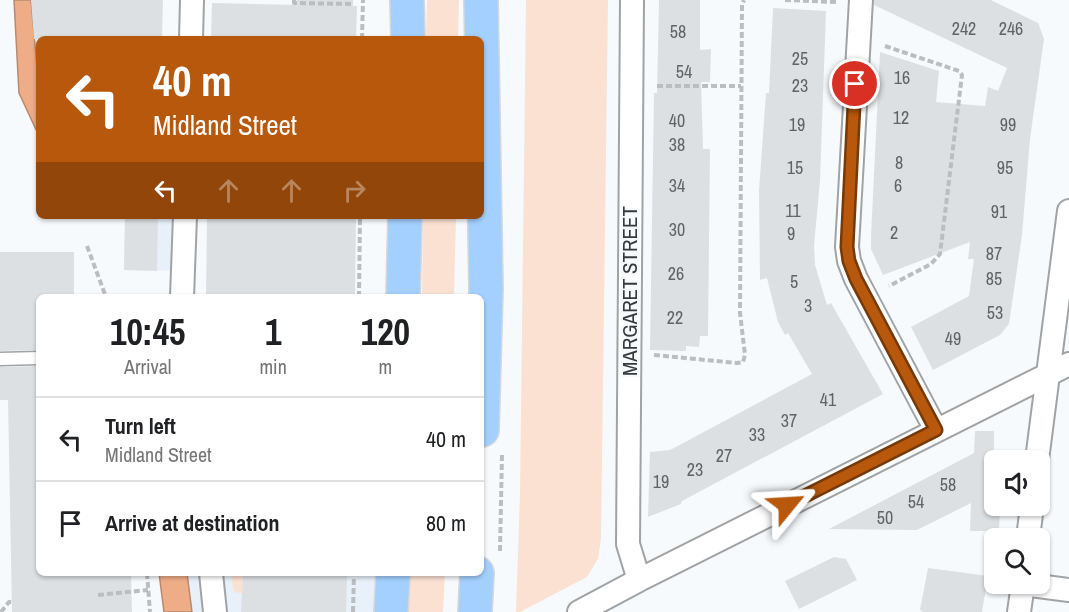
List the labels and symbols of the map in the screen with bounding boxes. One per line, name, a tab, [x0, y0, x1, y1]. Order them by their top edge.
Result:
house number: 242	[952, 16, 976, 41]
house number: 246	[999, 16, 1023, 41]
house number: 58	[670, 19, 686, 44]
house number: 25	[792, 46, 808, 71]
pin	[829, 58, 880, 109]
house number: 54	[676, 59, 692, 84]
house number: 16	[894, 65, 910, 90]
house number: 23	[792, 73, 808, 98]
house number: 12	[893, 105, 909, 130]
house number: 40	[669, 108, 685, 133]
house number: 19	[789, 112, 805, 137]
house number: 99	[1000, 112, 1016, 137]
house number: 38	[669, 132, 685, 157]
house number: 8	[895, 150, 903, 175]
house number: 15	[787, 155, 803, 180]
house number: 95	[997, 155, 1013, 180]
house number: 34	[669, 173, 685, 198]
house number: 6	[894, 173, 902, 198]
house number: 11	[785, 198, 801, 223]
house number: 91	[991, 199, 1008, 224]
street label: MARGARET STREET	[615, 206, 644, 376]
house number: 30	[669, 217, 685, 242]
house number: 2	[890, 220, 898, 245]
house number: 9	[787, 221, 795, 246]
house number: 87	[986, 241, 1002, 266]
house number: 26	[668, 261, 684, 286]
house number: 85	[986, 266, 1002, 291]
house number: 5	[790, 269, 798, 294]
house number: 3	[804, 293, 812, 318]
house number: 53	[987, 300, 1003, 325]
house number: 22	[667, 305, 683, 330]
house number: 49	[945, 326, 961, 351]
house number: 41	[820, 387, 837, 412]
house number: 37	[781, 408, 797, 433]
house number: 33	[749, 422, 765, 447]
house number: 27	[716, 443, 732, 468]
house number: 23	[687, 457, 703, 482]
house number: 19	[653, 469, 669, 494]
house number: 58	[940, 472, 956, 497]
position arrow	[755, 473, 819, 537]
house number: 54	[908, 489, 924, 514]
house number: 50	[877, 505, 893, 530]

